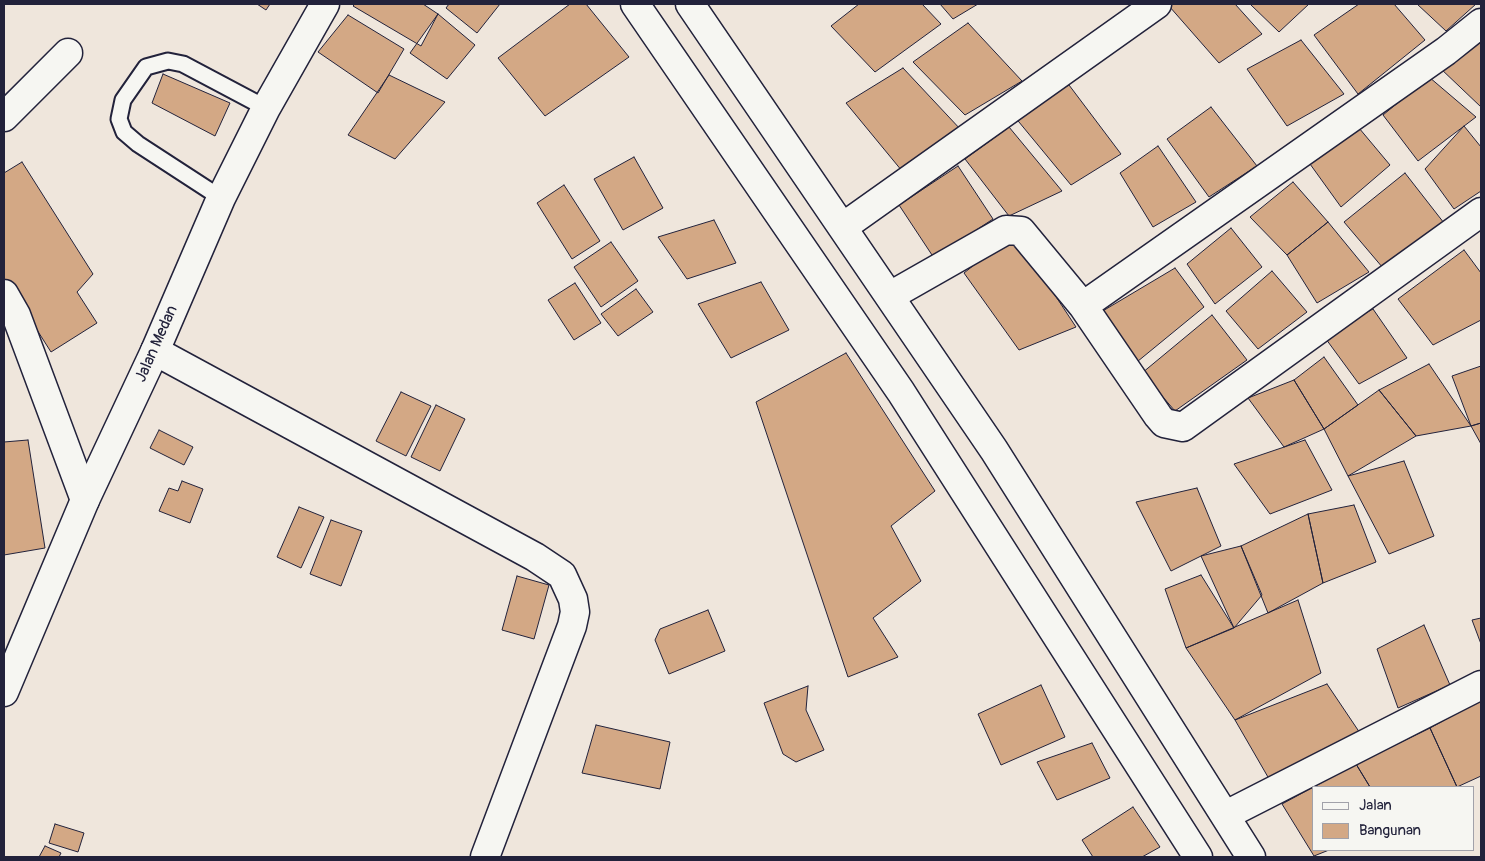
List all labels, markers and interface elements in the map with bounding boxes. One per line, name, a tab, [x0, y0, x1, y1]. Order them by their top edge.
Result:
street label: Jalan Medan	[132, 303, 182, 385]
legend	[1312, 786, 1475, 851]
text: Jalan	[1359, 796, 1392, 815]
text: Bangunan	[1359, 821, 1421, 840]

